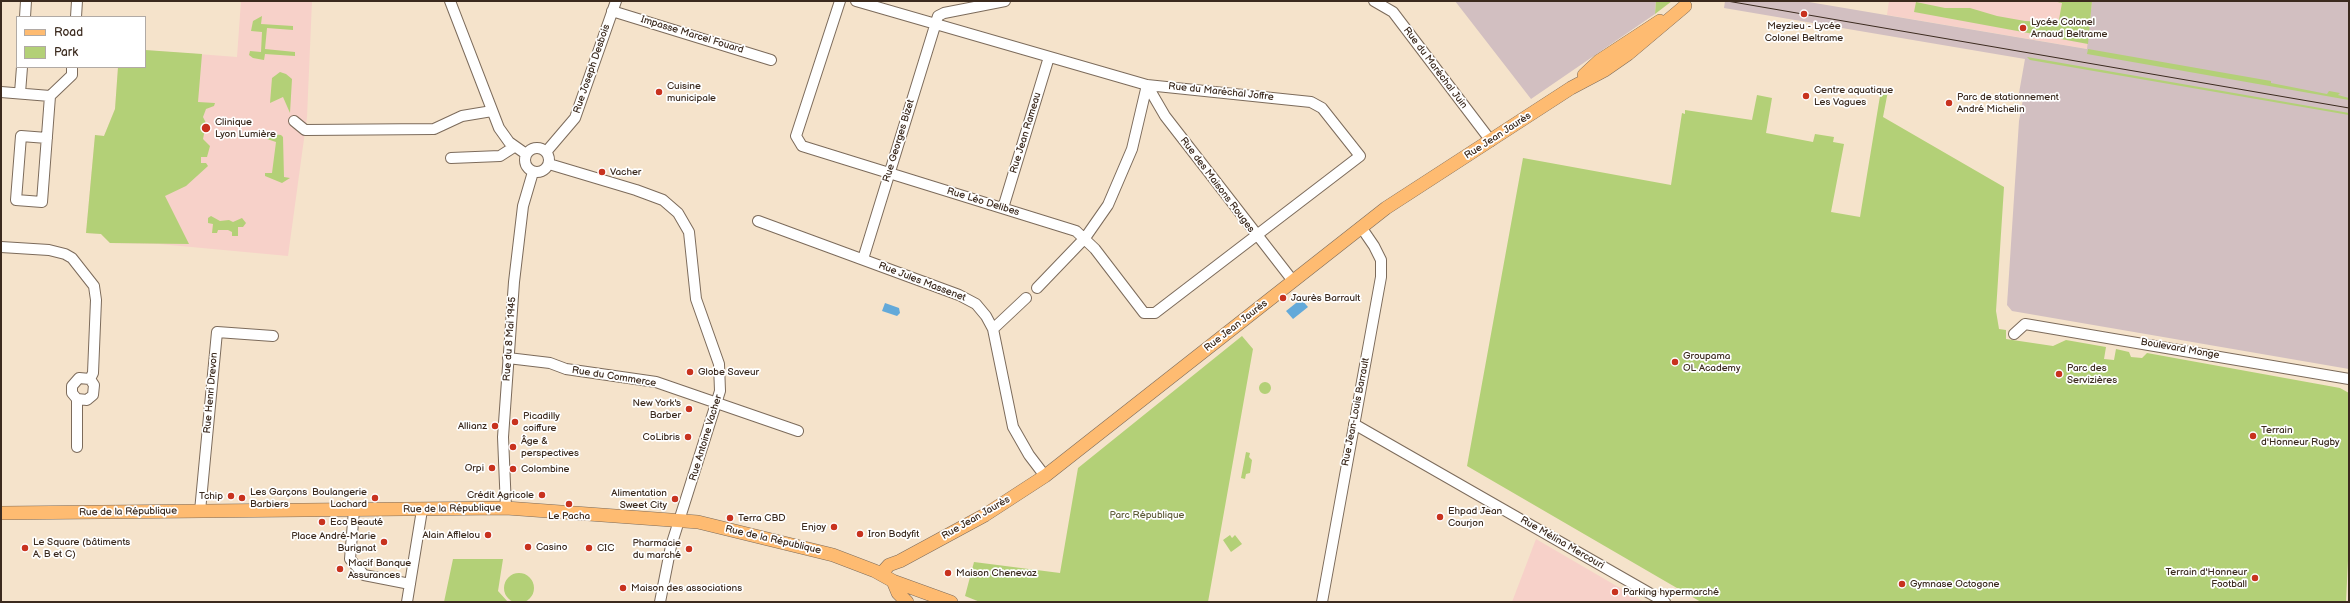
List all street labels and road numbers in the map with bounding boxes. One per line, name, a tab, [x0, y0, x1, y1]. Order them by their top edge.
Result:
street label: Impasse Marcel Fouard	[639, 14, 745, 56]
street label: Rue Joseph Desbois	[571, 23, 613, 115]
street label: Rue du Maréchal Juin	[1400, 25, 1470, 111]
street label: Rue du Maréchal Joffre	[1168, 80, 1274, 104]
street label: Rue Jean Rameau	[1008, 91, 1044, 175]
street label: Rue Georges Bizet	[881, 98, 917, 184]
street label: Rue Jean Jaurès	[1462, 110, 1534, 162]
street label: Rue des Maisons Rouges	[1177, 135, 1257, 235]
street label: Rue Léo Delibes	[945, 185, 1021, 219]
street label: Rue Jules Massenet	[877, 260, 967, 304]
street label: Rue du 8 Mai 1945	[501, 296, 519, 382]
street label: Rue Jean Jaurès	[1202, 298, 1270, 354]
street label: Boulevard Monge	[2140, 336, 2220, 362]
street label: Rue Henri Drevon	[201, 352, 221, 434]
street label: Rue Jean-Louis Barrault	[1340, 357, 1372, 467]
street label: Rue du Commerce	[571, 364, 657, 390]
street label: Rue Antoine Vacher	[687, 393, 725, 483]
street label: Rue Jean Jaurès	[940, 494, 1012, 542]
street label: Rue de la République	[403, 502, 501, 516]
street label: Rue de la République	[79, 505, 177, 519]
street label: Rue Mélina Mercouri	[1518, 514, 1606, 572]
street label: Rue de la République	[724, 523, 822, 557]

